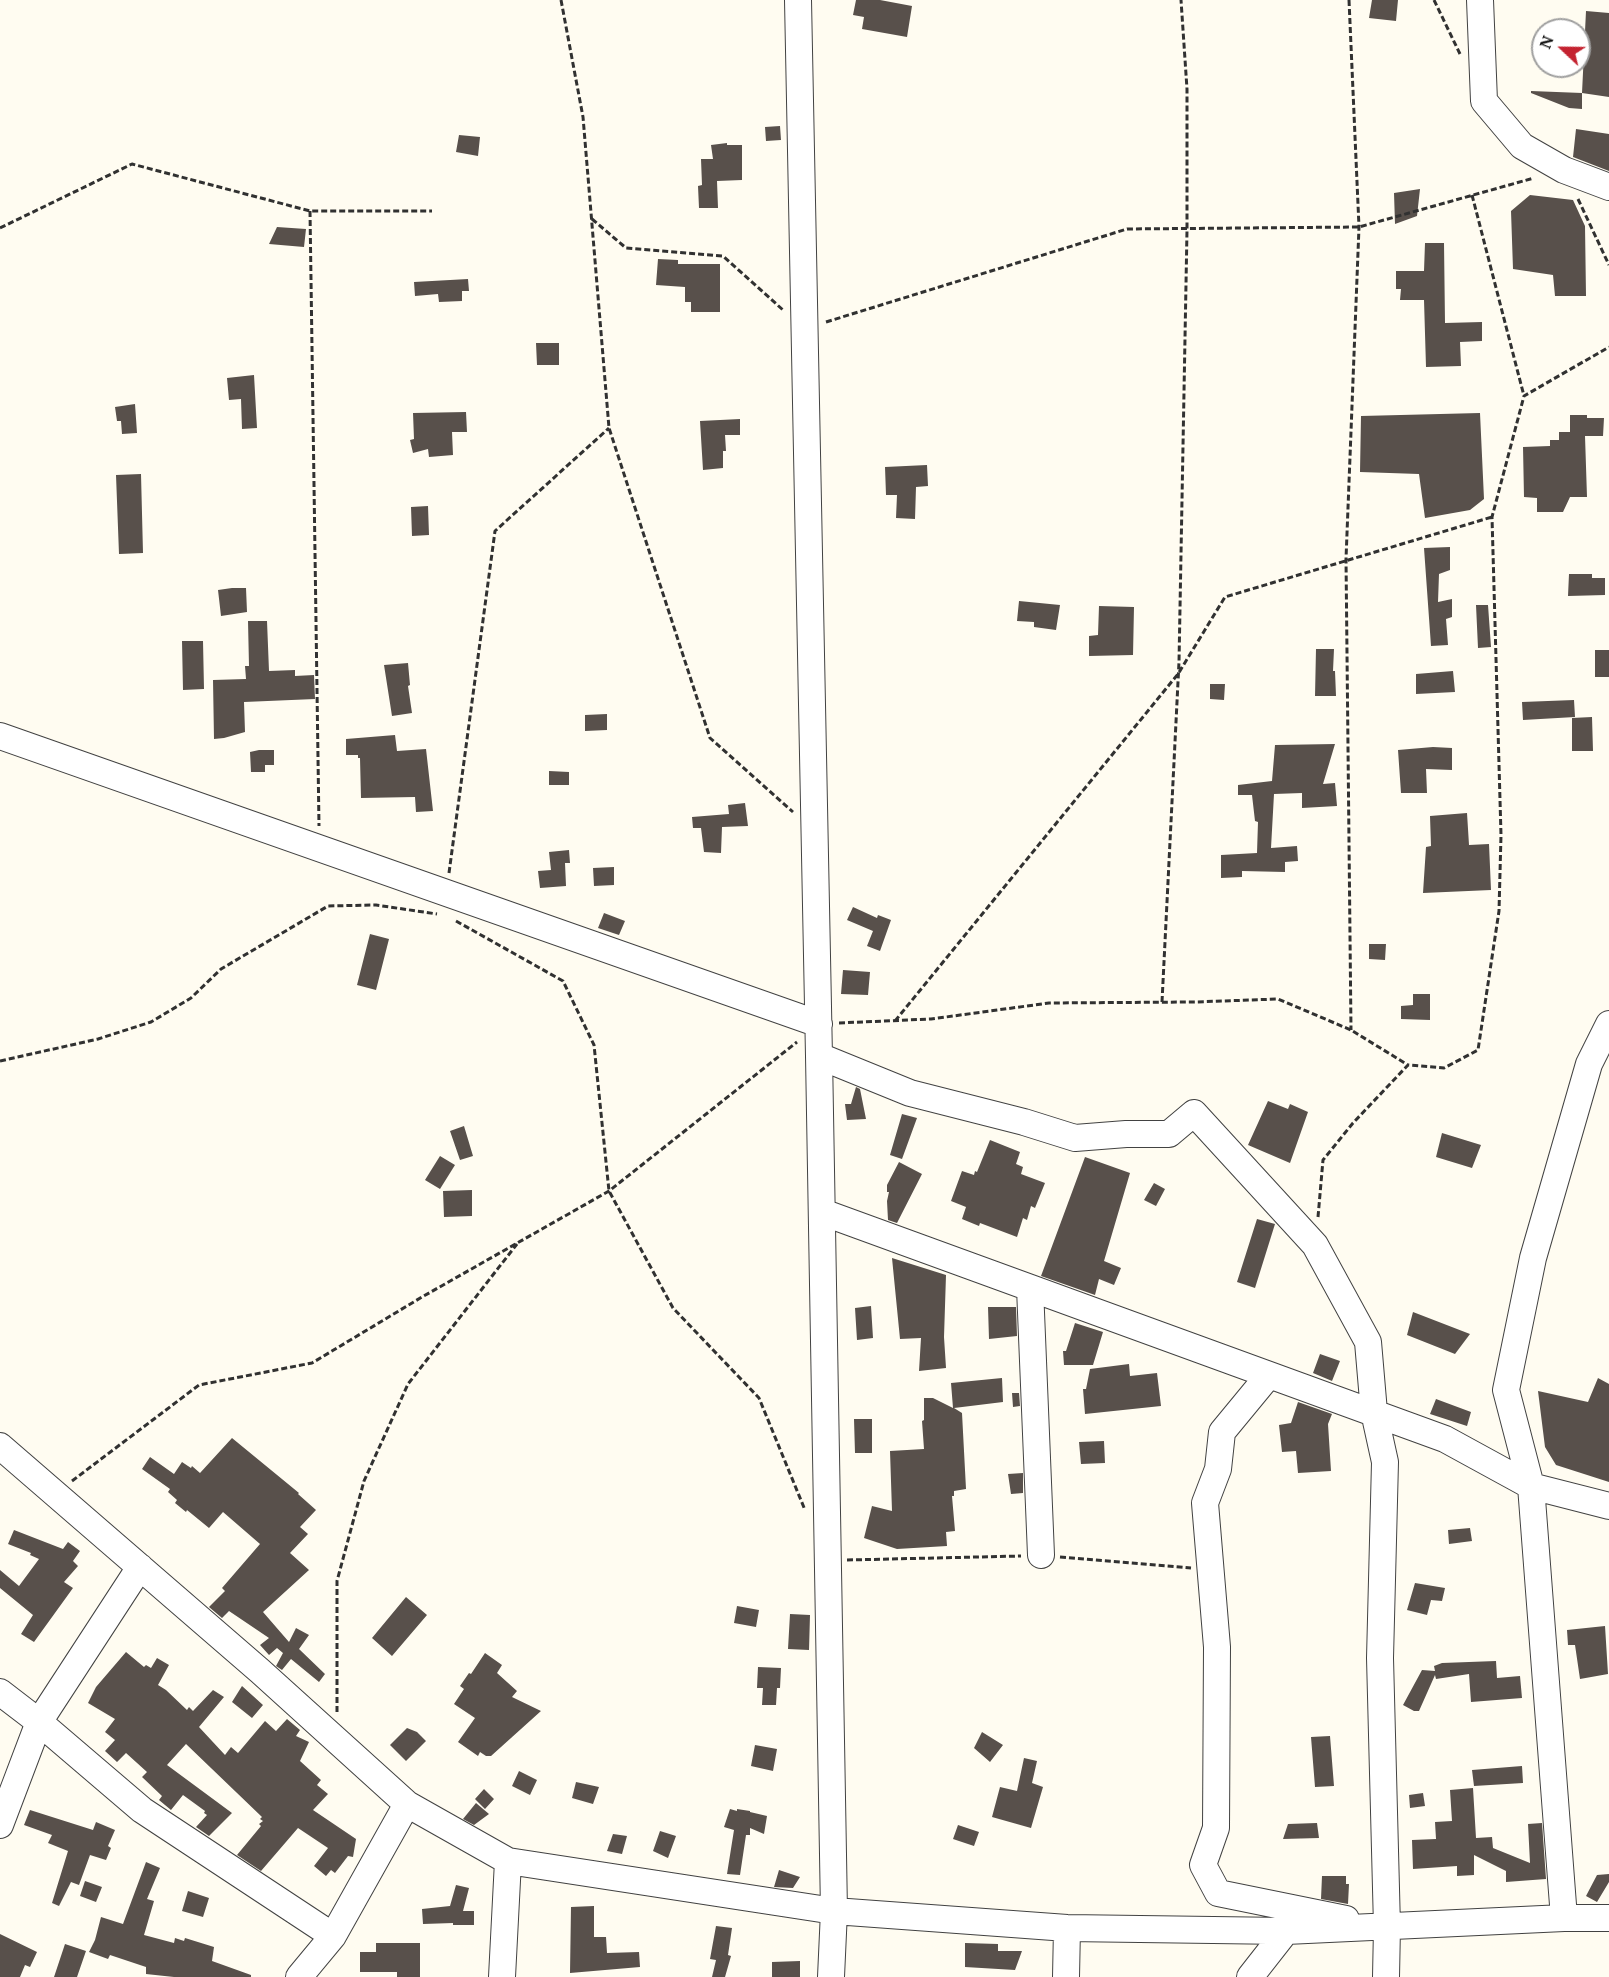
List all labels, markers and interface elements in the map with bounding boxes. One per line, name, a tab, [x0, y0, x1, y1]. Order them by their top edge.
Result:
north arrow	[1531, 18, 1591, 78]
text: N	[1534, 32, 1559, 52]

